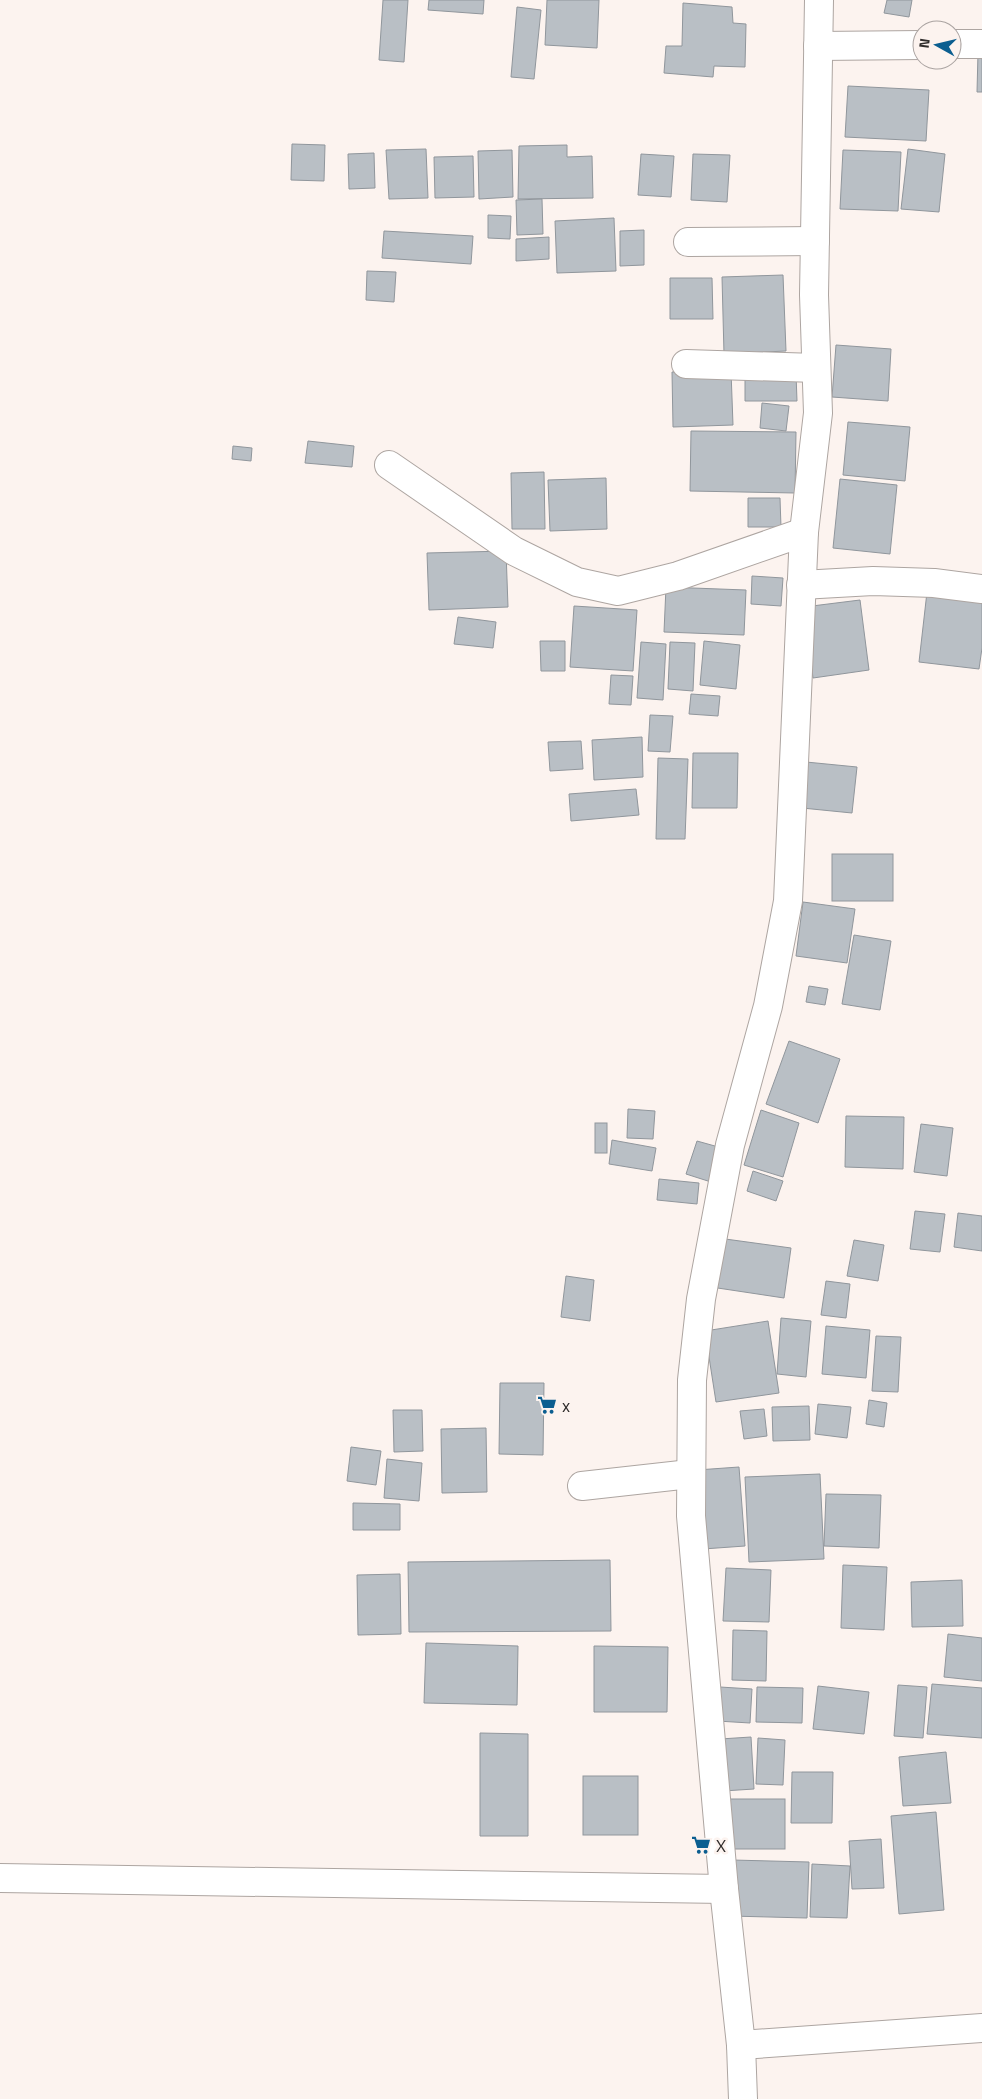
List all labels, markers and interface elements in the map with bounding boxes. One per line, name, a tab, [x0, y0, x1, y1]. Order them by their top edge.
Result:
north arrow	[912, 20, 962, 70]
text: N	[913, 37, 935, 49]
place label: x	[562, 1392, 570, 1419]
supermarket icon: x	[536, 1394, 558, 1416]
place label: X	[716, 1832, 726, 1859]
supermarket icon: X	[690, 1834, 712, 1856]

